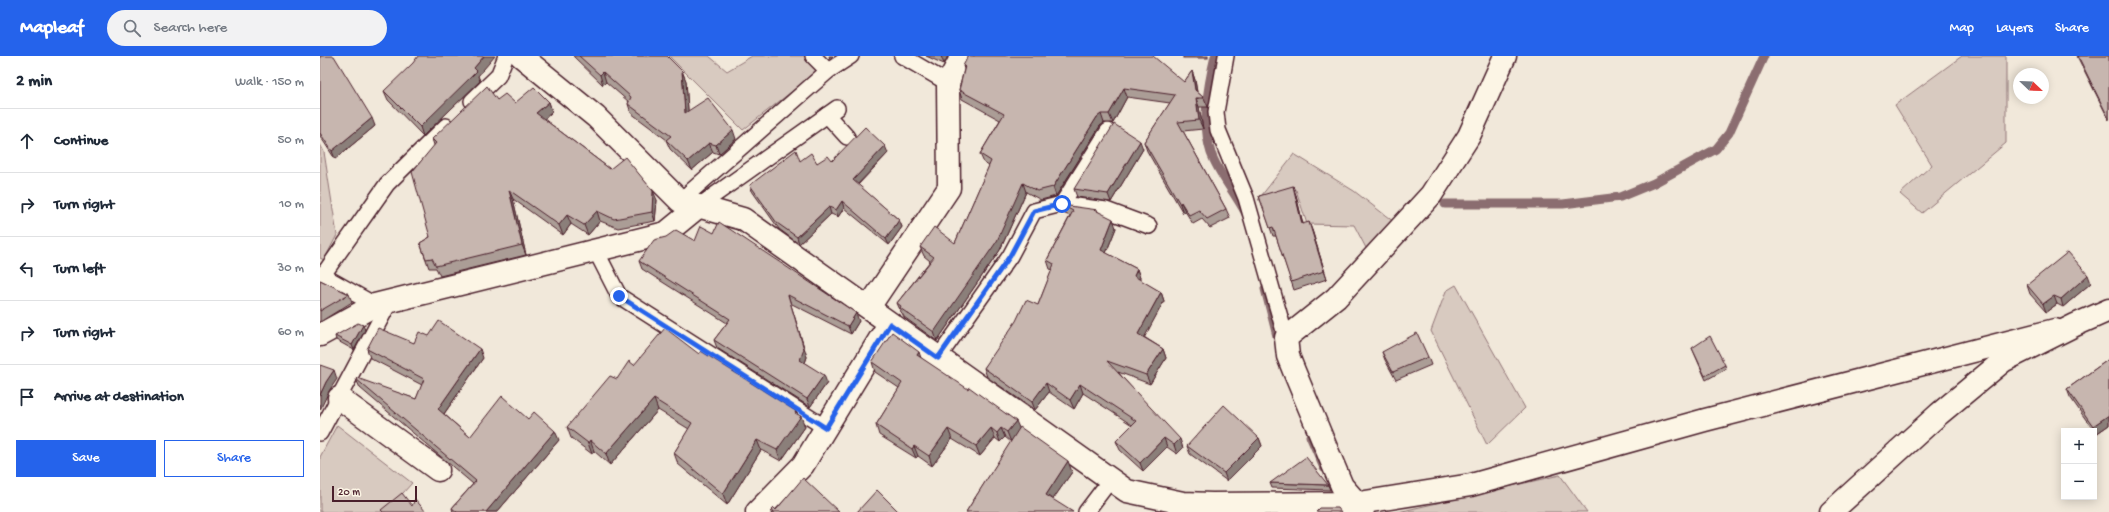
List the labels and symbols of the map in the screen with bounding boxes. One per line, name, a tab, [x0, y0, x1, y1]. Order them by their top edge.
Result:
north arrow	[2013, 68, 2049, 104]
route start	[1053, 195, 1071, 213]
route end	[610, 287, 628, 305]
scale bar	[332, 484, 417, 503]

